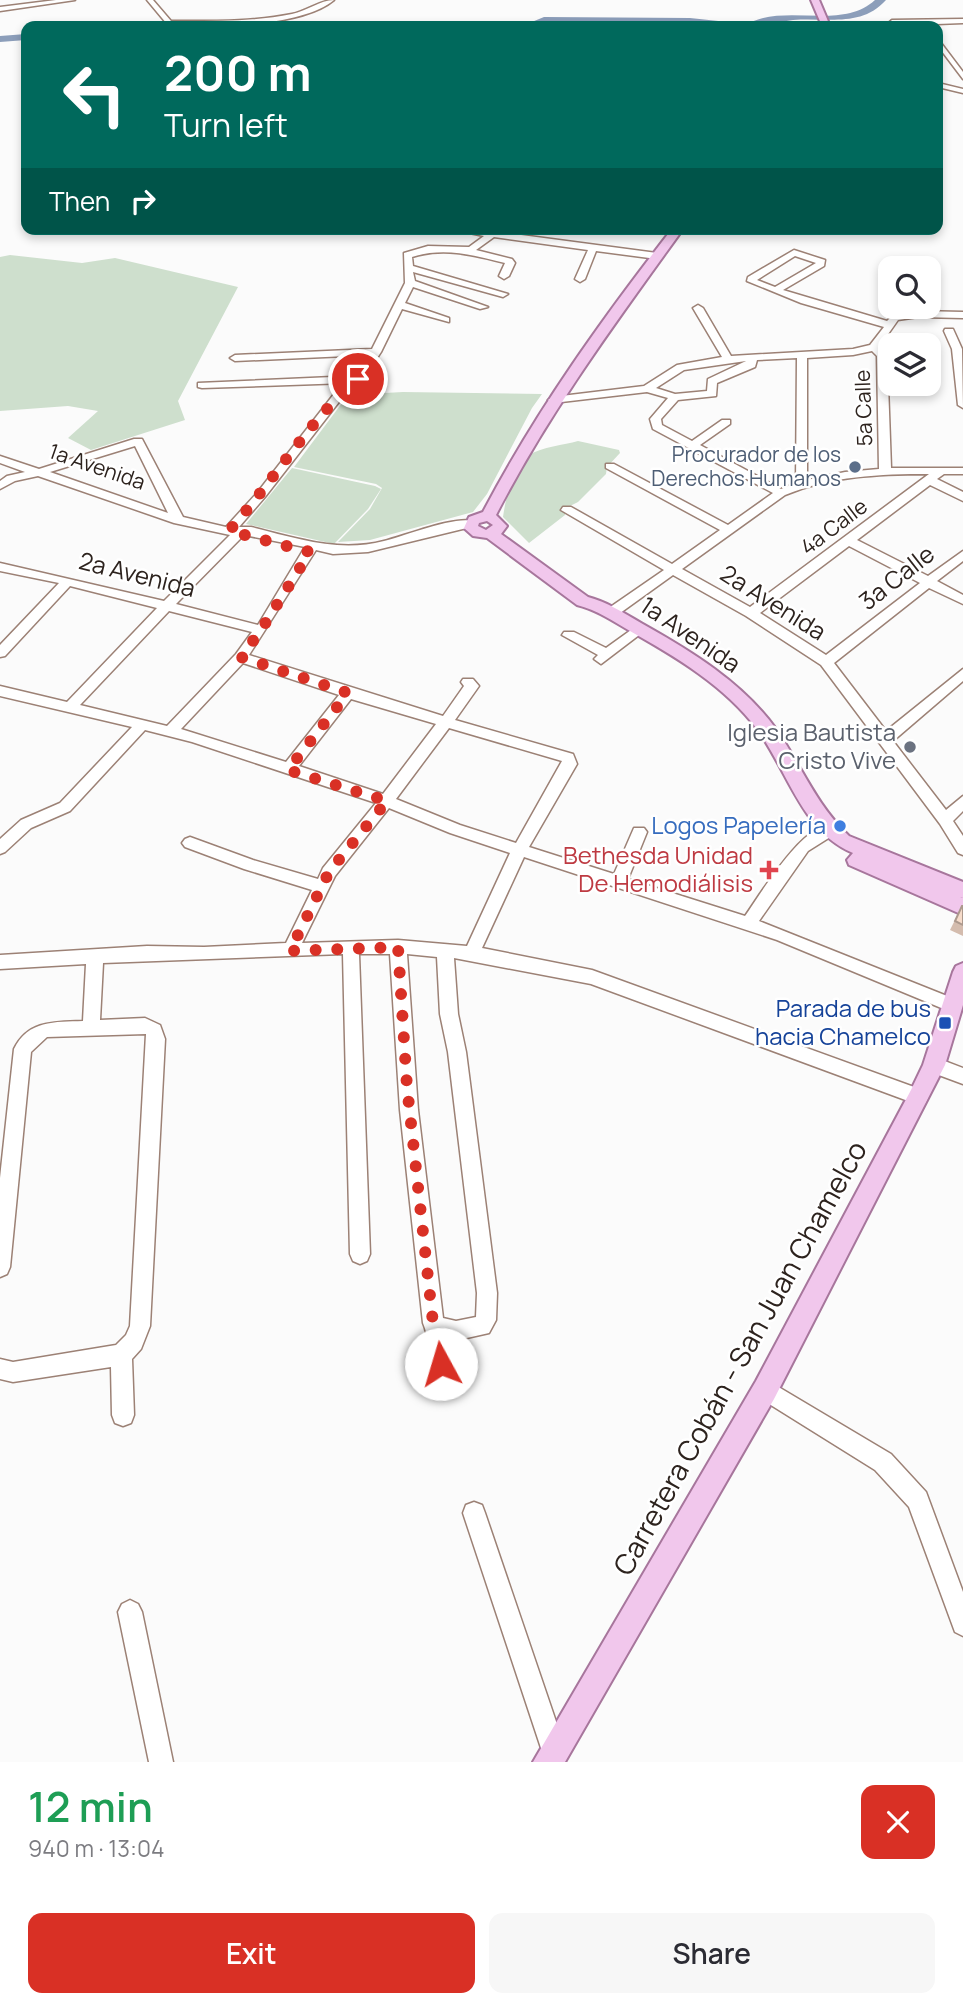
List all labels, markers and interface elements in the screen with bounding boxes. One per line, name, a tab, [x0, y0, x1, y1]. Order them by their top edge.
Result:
text: 200 m	[164, 39, 312, 106]
icon: left	[49, 49, 140, 140]
text: Turn left	[164, 103, 288, 147]
icon: right	[124, 182, 162, 220]
text: Then	[49, 183, 110, 219]
map controls	[878, 256, 941, 396]
button: search	[878, 256, 941, 319]
button: layers	[878, 333, 941, 396]
pin	[328, 349, 388, 409]
icon: arrive	[339, 360, 377, 398]
street label: 5a Calle	[848, 369, 878, 447]
street label: 1a Avenida	[45, 437, 149, 496]
place label: Procurador de los Derechos Humanos	[651, 440, 841, 492]
marker: Procurador de los Derechos Humanos	[847, 459, 863, 475]
street label: 4a Calle	[794, 492, 873, 561]
street label: 3a Calle	[852, 537, 941, 617]
street label: 2a Avenida	[76, 543, 199, 604]
street label: 2a Avenida	[715, 556, 833, 647]
street label: 1a Avenida	[634, 588, 748, 679]
place label: Iglesia Bautista Cristo Vive	[727, 715, 896, 776]
marker: Iglesia Bautista Cristo Vive	[902, 739, 918, 755]
place label: Logos Papelería	[651, 808, 826, 841]
marker: Logos Papelería	[832, 818, 848, 834]
place label: Bethesda Unidad De Hemodiálisis	[563, 838, 753, 899]
marker: Bethesda Unidad De Hemodiálisis	[759, 860, 779, 880]
place label: Parada de bus hacia Chamelco	[755, 991, 931, 1052]
marker: Parada de bus hacia Chamelco	[937, 1015, 953, 1031]
street label: Carretera Cobán - San Juan Chamelco	[604, 1134, 875, 1581]
position arrow	[404, 1327, 478, 1401]
text: 12 min	[28, 1777, 153, 1835]
button: close	[861, 1785, 935, 1859]
text: 940 m · 13:04	[28, 1832, 165, 1864]
button: Exit	[28, 1913, 475, 1993]
button: Share	[489, 1913, 935, 1993]

